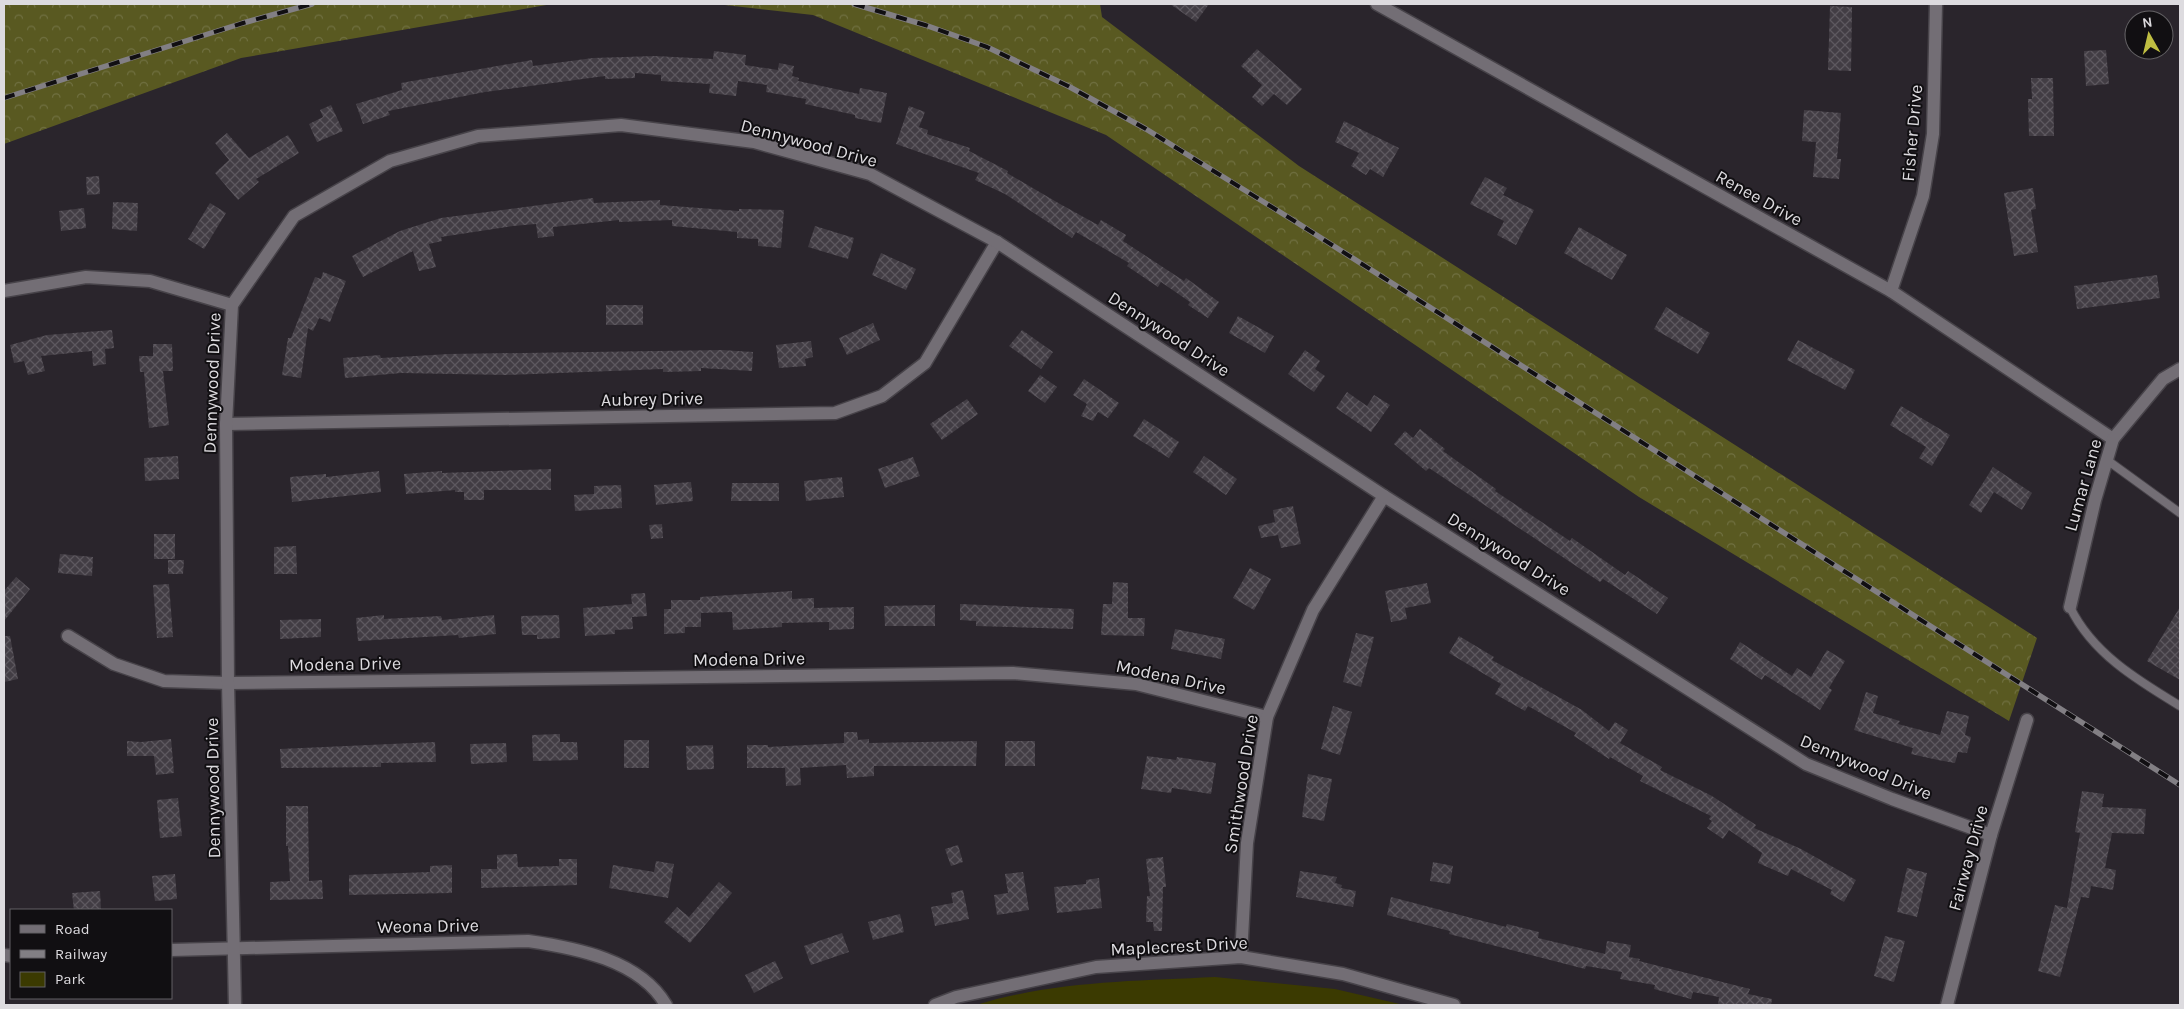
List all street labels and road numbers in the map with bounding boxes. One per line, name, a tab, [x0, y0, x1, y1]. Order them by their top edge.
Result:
street label: Fisher Drive	[1897, 84, 1927, 182]
street label: Dennywood Drive	[738, 114, 880, 172]
street label: Renee Drive	[1712, 165, 1806, 231]
street label: Dennywood Drive	[1104, 286, 1234, 382]
street label: Dennywood Drive	[199, 312, 225, 454]
street label: Aubrey Drive	[601, 387, 703, 411]
street label: Lumar Lane	[2059, 436, 2107, 534]
street label: Dennywood Drive	[1443, 507, 1575, 601]
street label: Modena Drive	[693, 647, 805, 671]
street label: Modena Drive	[289, 652, 401, 676]
street label: Modena Drive	[1114, 655, 1228, 699]
street label: Smithwood Drive	[1219, 713, 1263, 855]
street label: Dennywood Drive	[201, 717, 225, 859]
street label: Dennywood Drive	[1797, 729, 1935, 805]
street label: Fairway Drive	[1943, 803, 1993, 913]
street label: Weona Drive	[377, 914, 479, 938]
street label: Maplecrest Drive	[1110, 931, 1248, 961]

